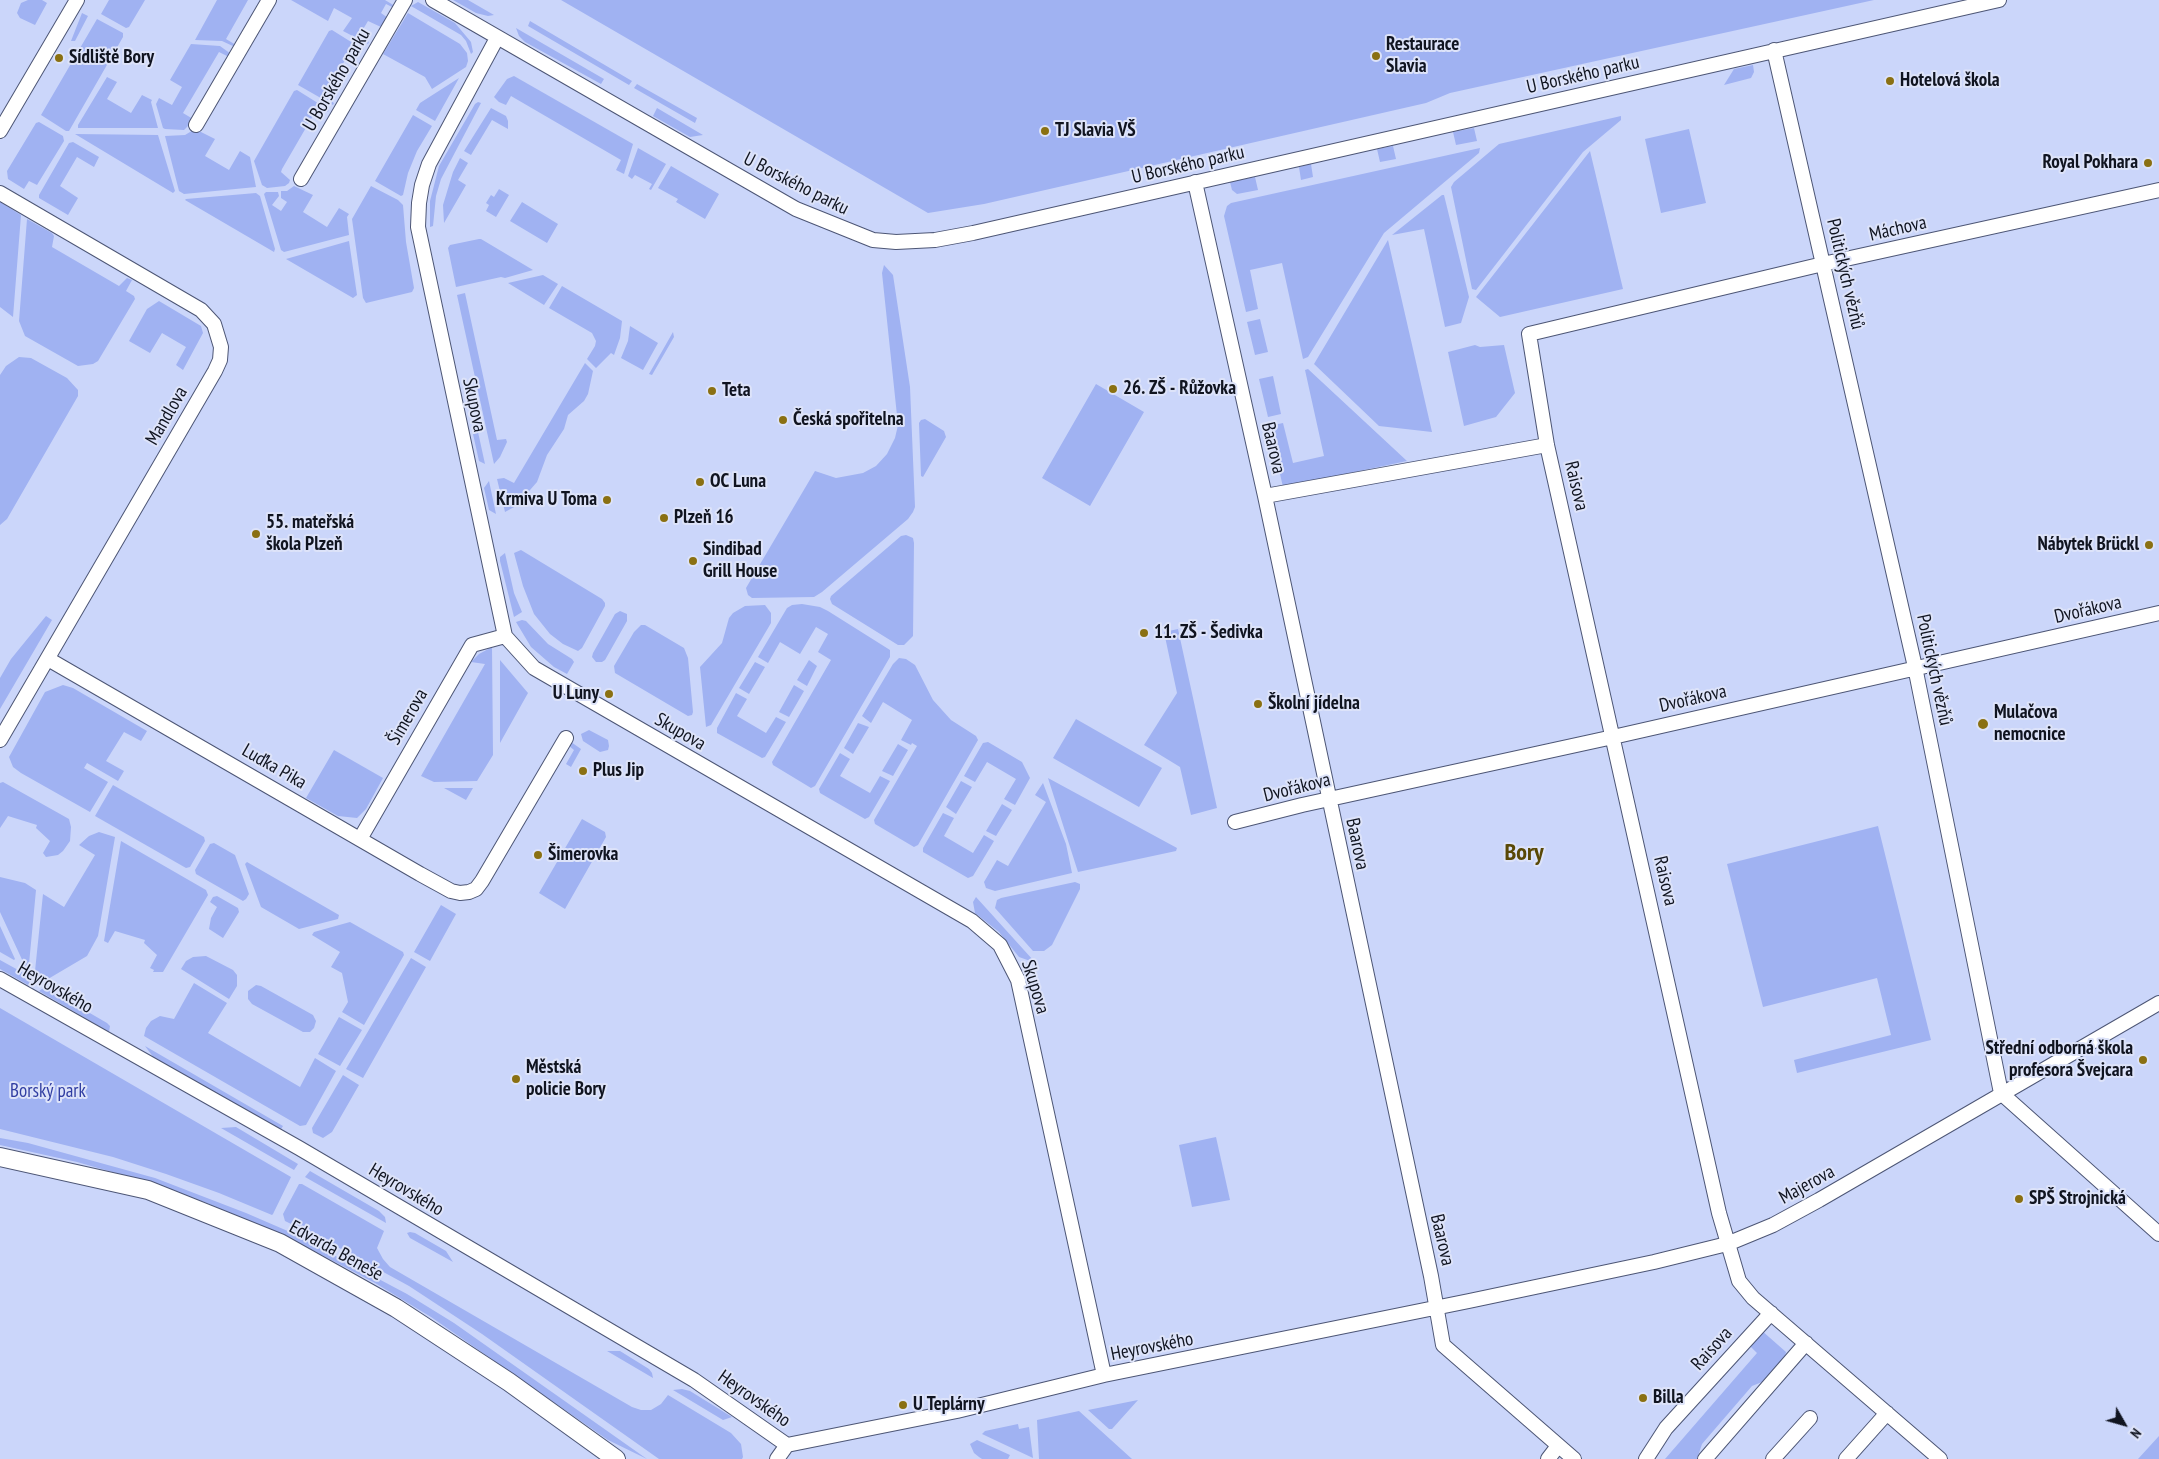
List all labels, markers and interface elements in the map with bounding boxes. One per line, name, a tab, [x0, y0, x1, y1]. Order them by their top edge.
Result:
street label: U Borského parku	[298, 24, 376, 136]
place label: Restaurace Slavia	[1386, 34, 1459, 78]
place label: Sídliště Bory	[69, 47, 154, 69]
marker: Restaurace Slavia	[1370, 50, 1382, 62]
street label: U Borského parku	[1524, 51, 1642, 99]
marker: Sídliště Bory	[53, 52, 65, 64]
place label: Hotelová škola	[1900, 70, 2000, 92]
marker: Hotelová škola	[1884, 75, 1896, 87]
place label: TJ Slavia VŠ	[1055, 120, 1136, 142]
marker: TJ Slavia VŠ	[1039, 125, 1051, 137]
street label: U Borského parku	[1129, 141, 1247, 189]
street label: U Borského parku	[740, 148, 852, 220]
place label: Royal Pokhara	[2042, 152, 2138, 174]
marker: Royal Pokhara	[2142, 157, 2154, 169]
street label: Máchova	[1867, 211, 1929, 247]
street label: Politických vězňů	[1821, 216, 1869, 332]
street label: Skupova	[457, 376, 491, 434]
place label: 26. ZŠ - Růžovka	[1123, 378, 1236, 400]
place label: Teta	[722, 380, 751, 402]
street label: Mandlova	[141, 383, 193, 449]
marker: 26. ZŠ - Růžovka	[1107, 383, 1119, 395]
marker: Teta	[706, 385, 718, 397]
place label: Česká spořitelna	[793, 409, 904, 431]
marker: Česká spořitelna	[777, 414, 789, 426]
street label: Baarova	[1256, 420, 1290, 476]
street label: Raisova	[1559, 459, 1593, 513]
place label: OC Luna	[710, 471, 766, 493]
marker: OC Luna	[694, 476, 706, 488]
place label: Krmiva U Toma	[496, 489, 597, 511]
marker: Krmiva U Toma	[601, 494, 613, 506]
place label: Plzeň 16	[674, 507, 734, 529]
place label: 55. mateřská škola Plzeň	[266, 512, 354, 556]
marker: Plzeň 16	[658, 512, 670, 524]
marker: 55. mateřská škola Plzeň	[250, 528, 262, 540]
place label: Nábytek Brückl	[2038, 534, 2139, 556]
place label: Sindibad Grill House	[703, 539, 777, 583]
marker: Nábytek Brückl	[2143, 539, 2155, 551]
marker: Sindibad Grill House	[687, 555, 699, 567]
street label: Dvořákova	[2052, 591, 2124, 629]
street label: Politických vězňů	[1911, 612, 1957, 728]
place label: 11. ZŠ - Šedivka	[1154, 622, 1263, 644]
marker: 11. ZŠ - Šedivka	[1138, 627, 1150, 639]
street label: Dvořákova	[1657, 680, 1729, 718]
place label: U Luny	[553, 683, 599, 705]
street label: Šimerova	[383, 685, 433, 749]
marker: U Luny	[603, 688, 615, 700]
place label: Školní jídelna	[1268, 693, 1360, 715]
marker: Školní jídelna	[1252, 698, 1264, 710]
place label: Mulačova nemocnice	[1994, 702, 2066, 746]
street label: Skupova	[650, 708, 710, 756]
marker: Mulačova nemocnice	[1976, 717, 1990, 731]
street label: Luďka Pika	[238, 739, 310, 795]
place label: Plus Jip	[593, 760, 644, 782]
marker: Plus Jip	[577, 765, 589, 777]
street label: Dvořákova	[1261, 769, 1333, 807]
street label: Baarova	[1340, 816, 1374, 872]
district label: Bory	[1504, 839, 1544, 867]
place label: Šimerovka	[548, 844, 618, 866]
marker: Šimerovka	[532, 849, 544, 861]
street label: Raisova	[1648, 854, 1682, 908]
street label: Heyrovského	[13, 957, 97, 1019]
street label: Skupova	[1016, 957, 1054, 1017]
place label: Střední odborná škola profesora Švejcara	[1985, 1038, 2133, 1082]
marker: Střední odborná škola profesora Švejcara	[2137, 1054, 2149, 1066]
place label: Městská policie Bory	[526, 1057, 606, 1101]
marker: Městská policie Bory	[510, 1073, 522, 1085]
park label: Borský park	[10, 1081, 86, 1103]
street label: Heyrovského	[364, 1159, 448, 1221]
street label: Majerova	[1775, 1161, 1839, 1209]
place label: SPŠ Strojnická	[2029, 1188, 2126, 1210]
marker: SPŠ Strojnická	[2013, 1193, 2025, 1205]
street label: Baarova	[1425, 1212, 1459, 1268]
street label: Edvarda Beneše	[285, 1216, 387, 1286]
street label: Raisova	[1687, 1323, 1737, 1375]
street label: Heyrovského	[1109, 1328, 1195, 1366]
street label: Heyrovského	[713, 1366, 795, 1432]
place label: Billa	[1653, 1387, 1684, 1409]
marker: Billa	[1637, 1392, 1649, 1404]
place label: U Teplárny	[913, 1394, 984, 1416]
marker: U Teplárny	[897, 1399, 909, 1411]
north arrow	[2099, 1399, 2149, 1449]
text: N	[2126, 1425, 2145, 1442]

